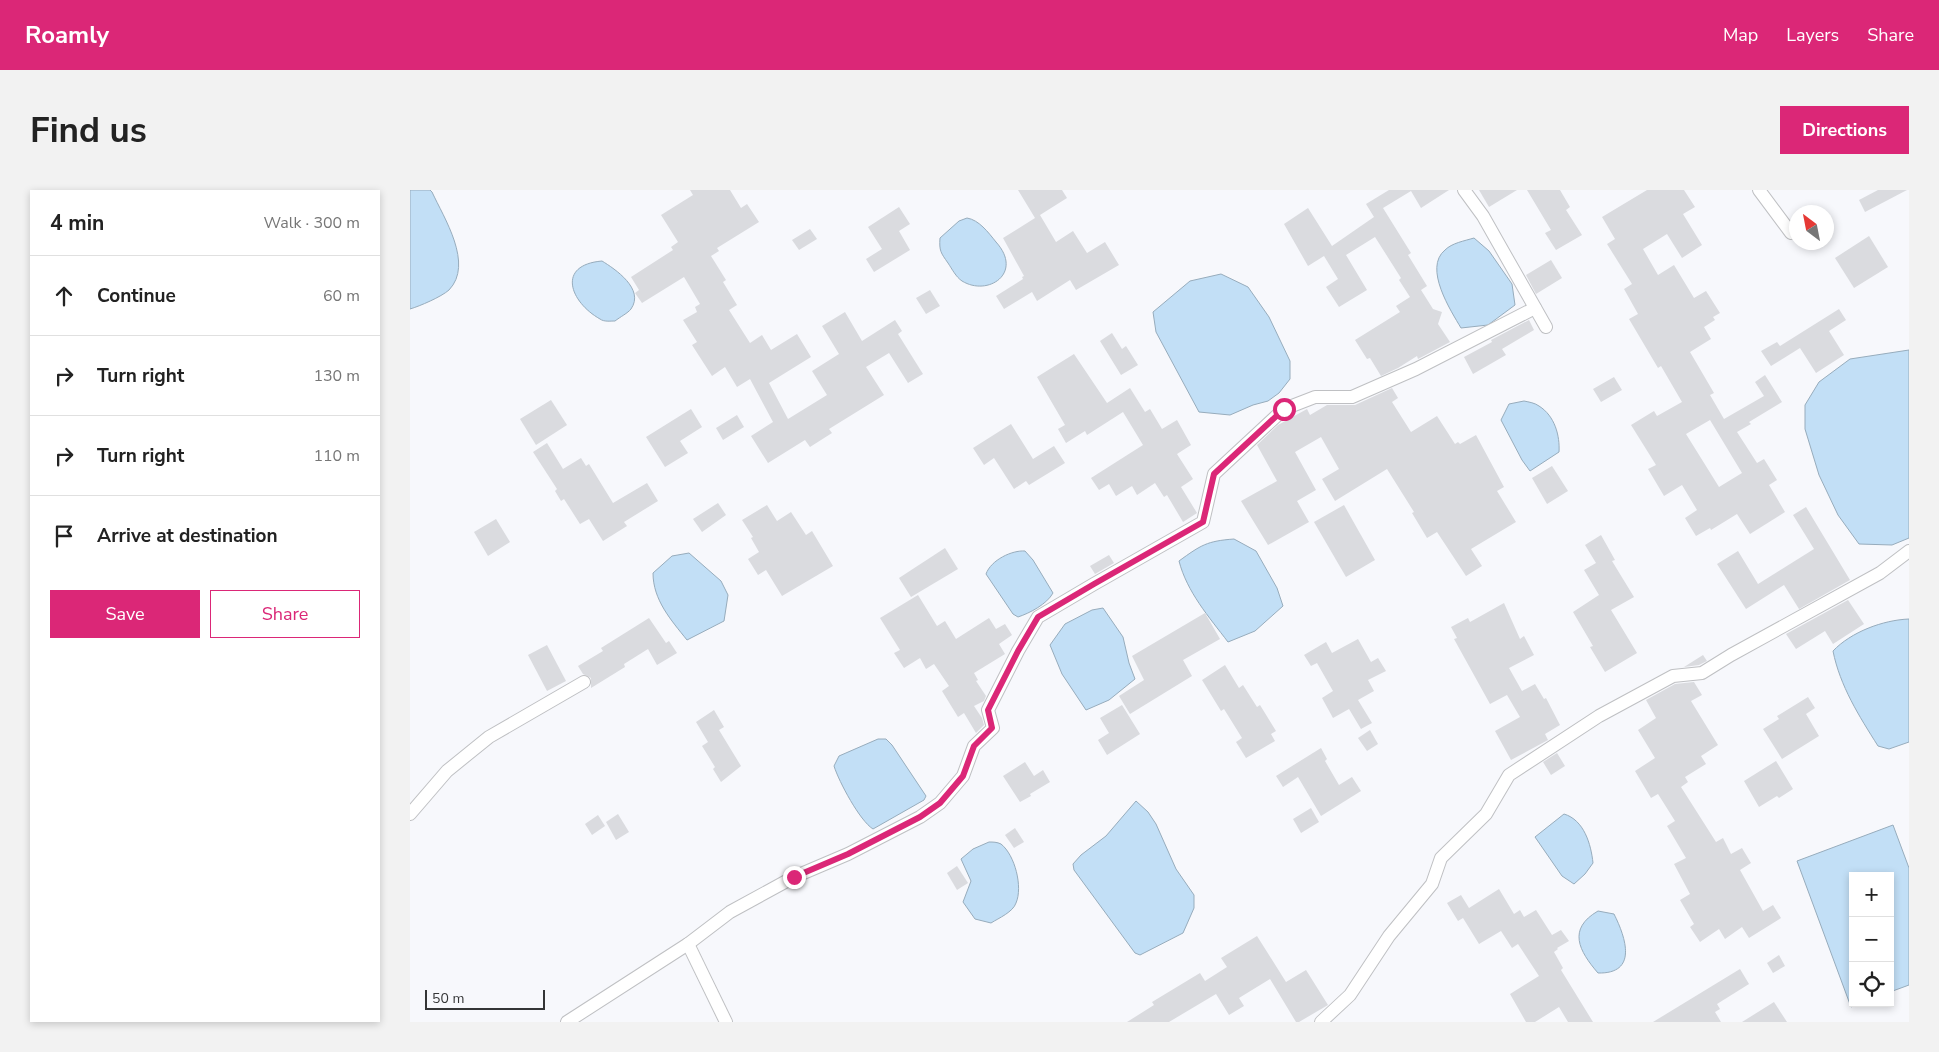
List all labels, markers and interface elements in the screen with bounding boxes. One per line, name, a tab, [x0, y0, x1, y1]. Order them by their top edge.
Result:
text: Roamly	[25, 19, 109, 51]
text: Map	[1723, 23, 1758, 47]
text: Layers	[1786, 23, 1839, 47]
text: Share	[1867, 23, 1914, 47]
button: Directions	[1780, 106, 1909, 154]
text: Find us	[30, 107, 147, 154]
north arrow	[1789, 205, 1834, 250]
text: 4 min	[50, 209, 104, 237]
text: Walk · 300 m	[264, 212, 360, 234]
icon: ahead	[50, 282, 78, 310]
text: Continue	[97, 283, 176, 309]
text: 60 m	[323, 285, 360, 307]
icon: right	[50, 362, 78, 390]
text: Turn right	[97, 363, 184, 389]
text: 130 m	[313, 365, 360, 387]
route start	[1273, 398, 1296, 421]
icon: right	[50, 442, 78, 470]
text: Turn right	[97, 443, 184, 469]
text: 110 m	[313, 445, 360, 467]
icon: arrive	[50, 522, 78, 550]
text: Arrive at destination	[97, 523, 278, 549]
button: Save	[50, 590, 200, 638]
button: Share	[210, 590, 360, 638]
route end	[783, 866, 806, 889]
map controls	[1849, 872, 1894, 1007]
button: +	[1849, 872, 1894, 917]
button: −	[1849, 917, 1894, 962]
button: locate	[1849, 962, 1894, 1007]
scale bar	[425, 987, 545, 1010]
text: 50 m	[432, 989, 464, 1008]

